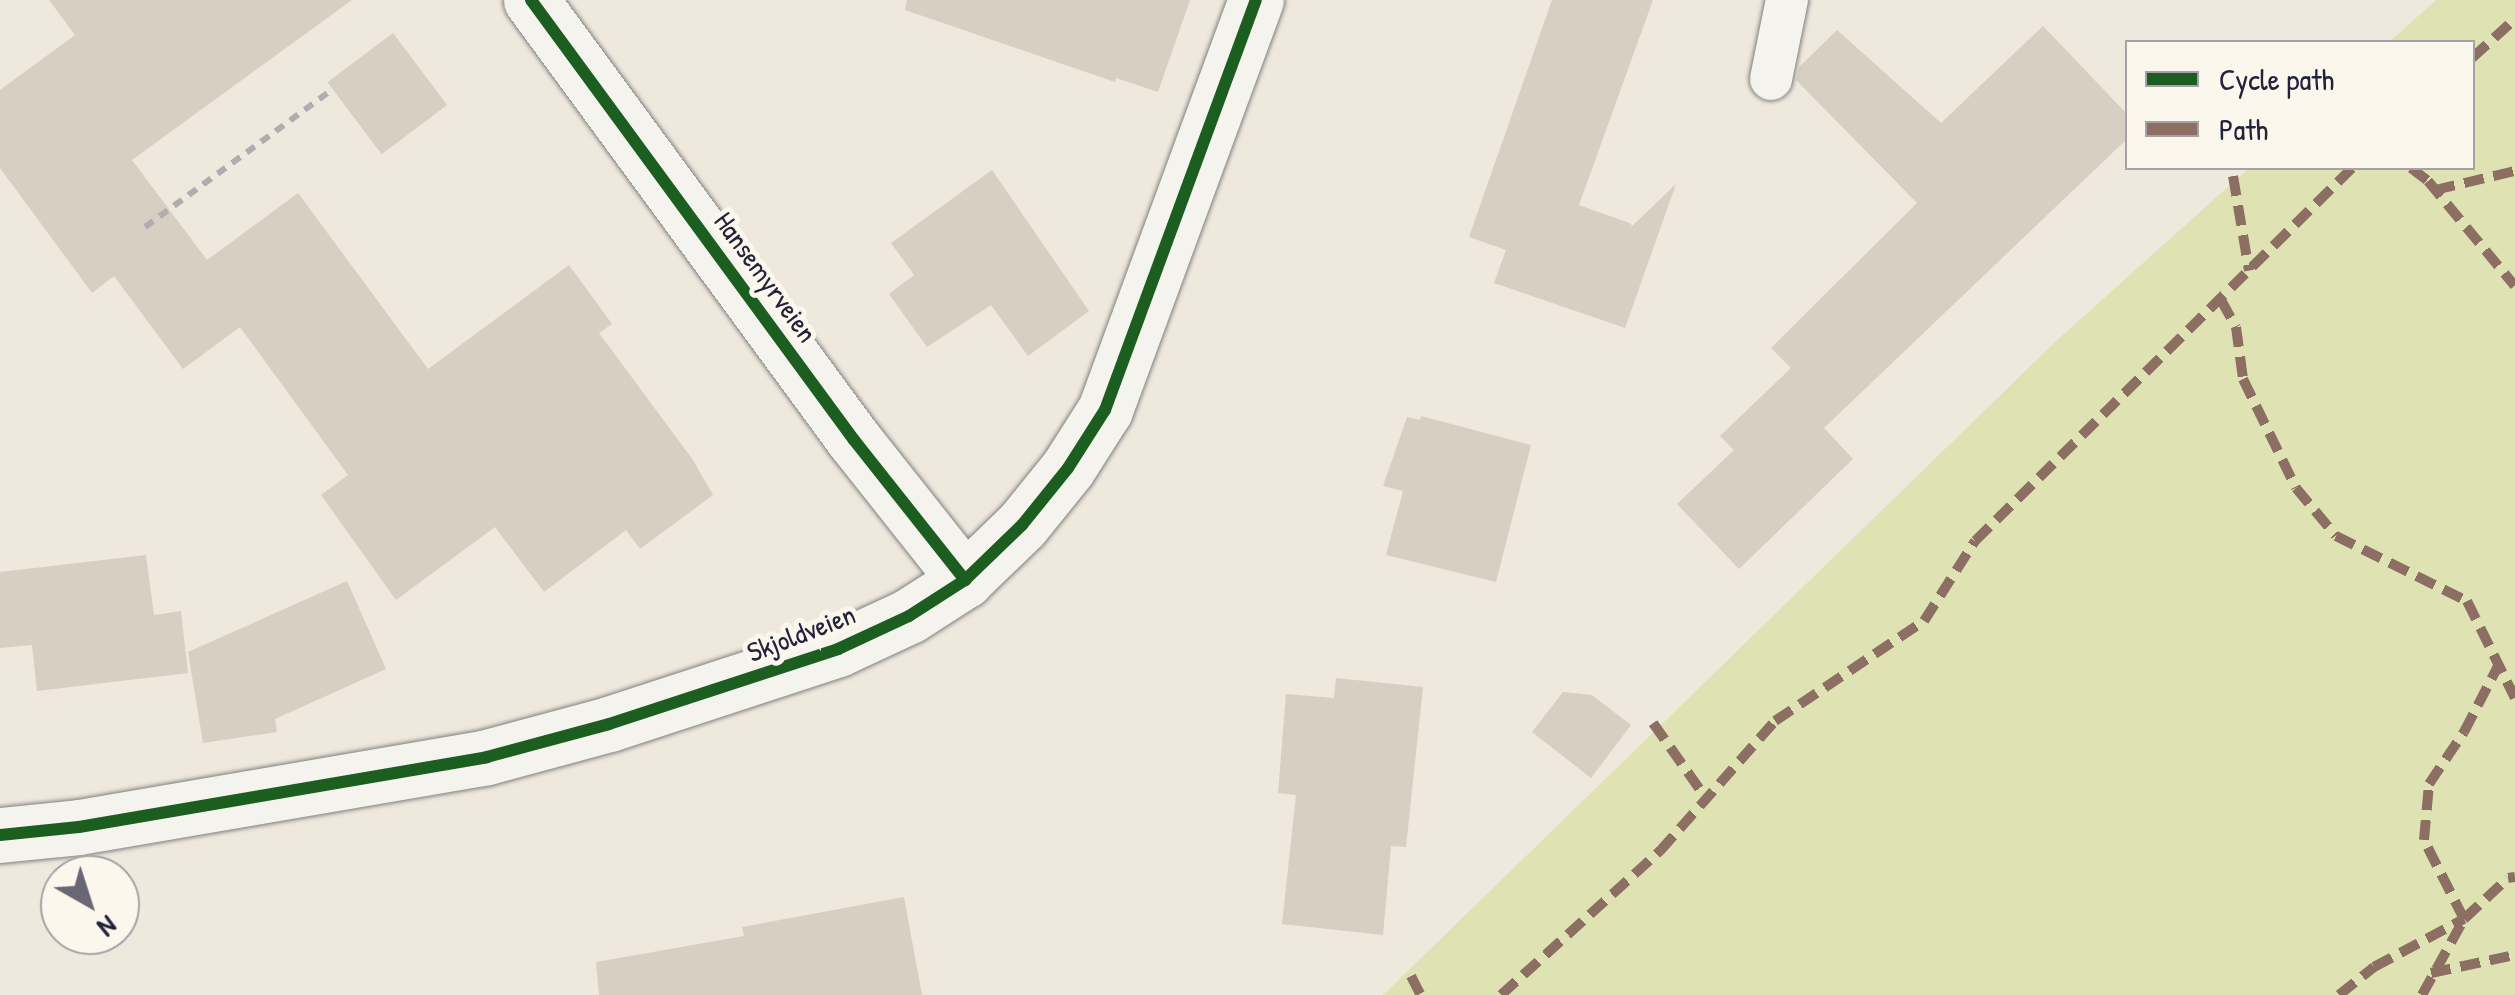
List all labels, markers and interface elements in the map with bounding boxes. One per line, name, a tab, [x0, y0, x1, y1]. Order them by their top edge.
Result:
legend	[2125, 40, 2475, 170]
text: Cycle path	[2219, 59, 2334, 99]
text: Path	[2219, 109, 2268, 149]
street label: Hansemyrveien	[708, 205, 824, 349]
street label: Skjoldveien	[742, 597, 860, 669]
north arrow	[40, 855, 140, 955]
text: N	[90, 907, 125, 946]

